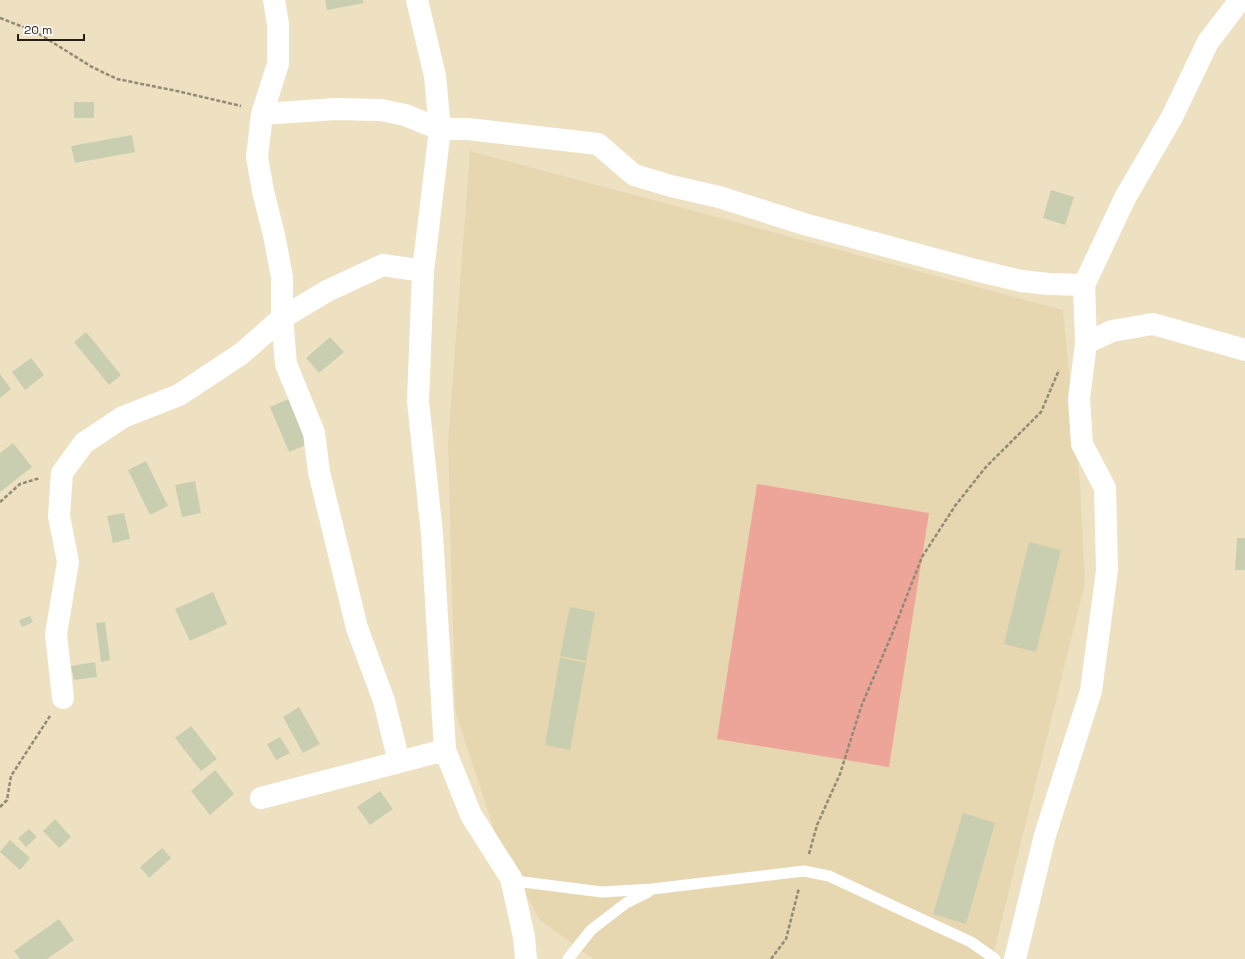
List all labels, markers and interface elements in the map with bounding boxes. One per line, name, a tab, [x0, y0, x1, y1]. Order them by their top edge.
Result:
scale bar	[18, 16, 84, 42]
text: 20 m	[24, 22, 52, 38]

